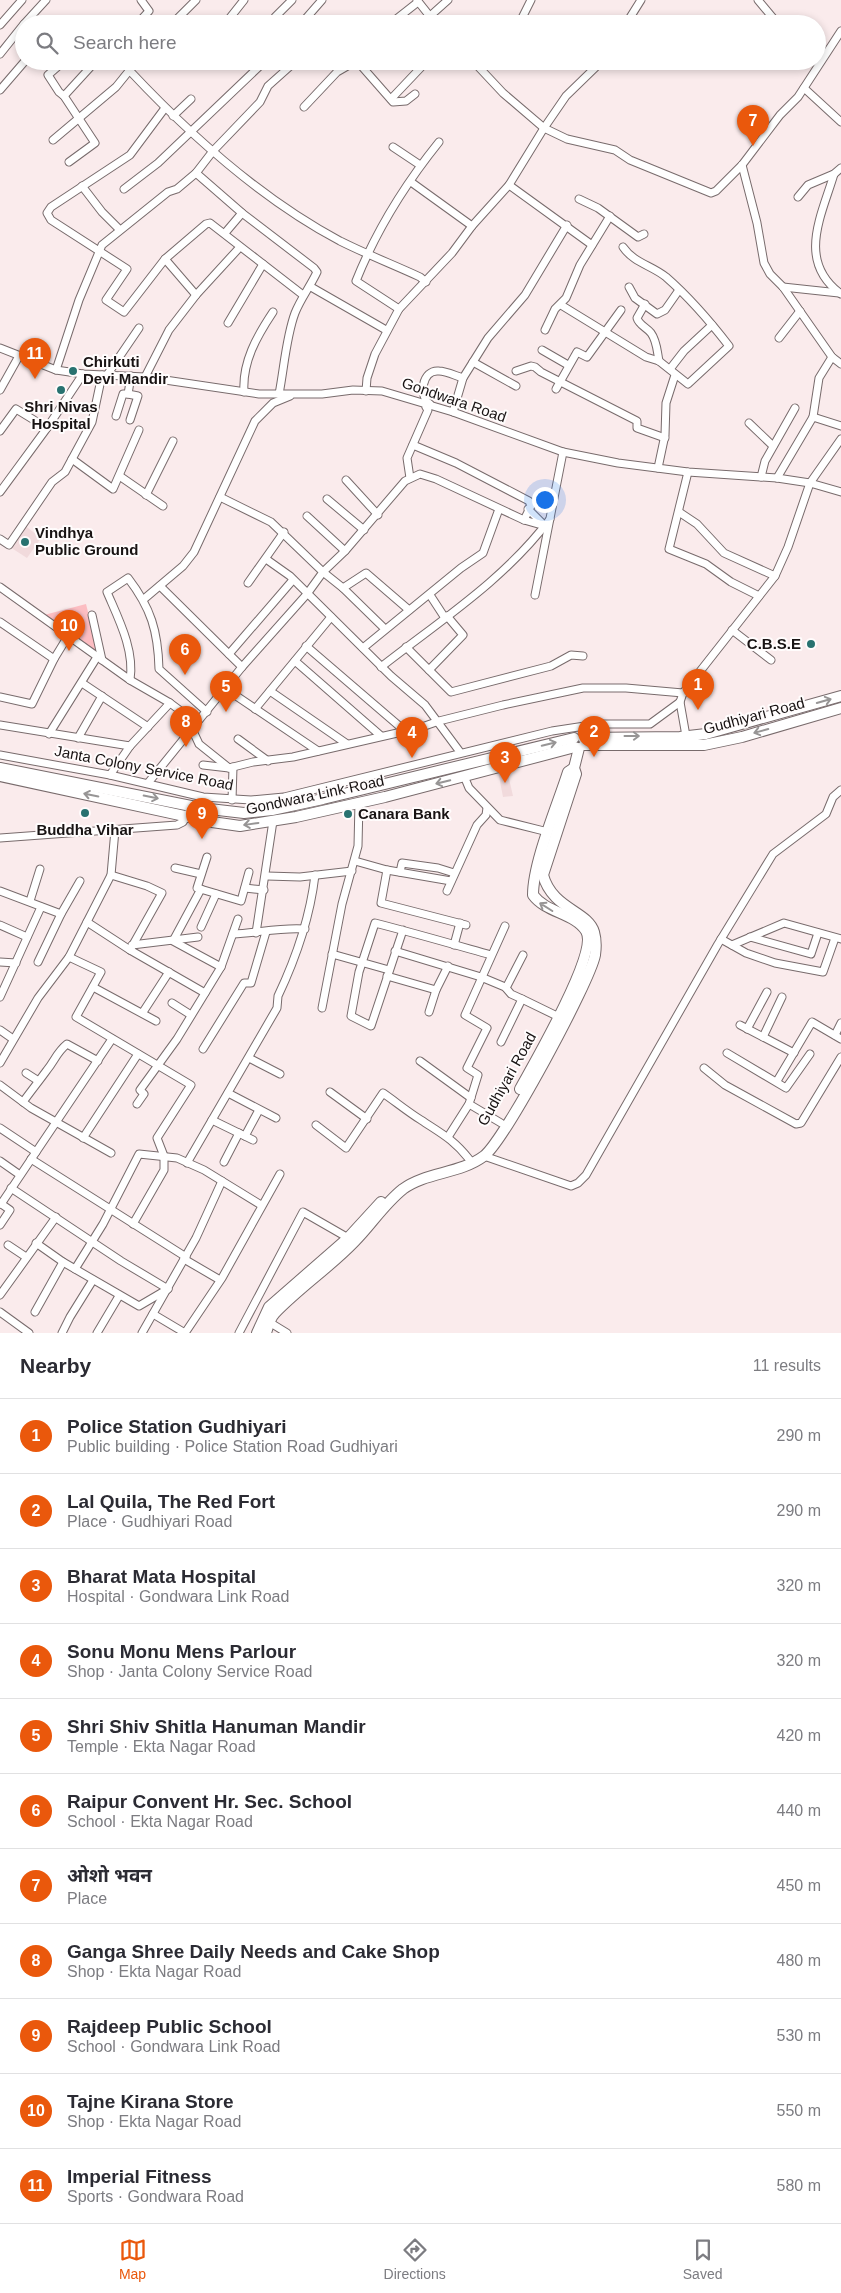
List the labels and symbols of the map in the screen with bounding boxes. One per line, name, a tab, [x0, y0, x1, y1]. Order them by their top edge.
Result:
pin: 7	[737, 105, 769, 146]
pin: 11	[19, 338, 51, 379]
place label: Chirkuti Devi Mandir	[83, 353, 168, 387]
marker: Chirkuti Devi Mandir	[67, 365, 79, 377]
street label: Gondwara Road	[400, 374, 509, 425]
marker: Shri Nivas Hospital	[55, 384, 67, 396]
place label: Shri Nivas Hospital	[24, 398, 98, 432]
your location	[532, 487, 558, 513]
place label: Vindhya Public Ground	[35, 524, 138, 558]
marker: Vindhya Public Ground	[19, 536, 31, 548]
pin: 10	[53, 610, 85, 651]
pin: 6	[169, 634, 201, 675]
place label: C.B.S.E	[747, 635, 801, 652]
marker: C.B.S.E	[805, 638, 817, 650]
pin: 1	[682, 669, 714, 710]
pin: 5	[210, 671, 242, 712]
street label: Gudhiyari Road	[701, 694, 806, 737]
one-way arrow	[816, 695, 832, 705]
pin: 8	[170, 706, 202, 747]
pin: 2	[578, 716, 610, 757]
pin: 4	[396, 717, 428, 758]
one-way arrow	[753, 727, 769, 737]
one-way arrow	[624, 731, 640, 741]
one-way arrow	[541, 739, 557, 748]
street label: Janta Colony Service Road	[53, 742, 235, 793]
pin: 3	[489, 742, 521, 783]
street label: Gondwara Link Road	[244, 772, 386, 817]
one-way arrow	[436, 778, 452, 787]
one-way arrow	[84, 790, 100, 799]
one-way arrow	[142, 793, 158, 803]
pin: 9	[186, 798, 218, 839]
place label: Canara Bank	[358, 805, 450, 822]
marker: Buddha Vihar	[79, 807, 91, 819]
marker: Canara Bank	[342, 808, 354, 820]
one-way arrow	[243, 819, 259, 829]
place label: Buddha Vihar	[36, 821, 134, 838]
one-way arrow	[539, 901, 553, 912]
street label: Gudhiyari Road	[474, 1029, 539, 1128]

